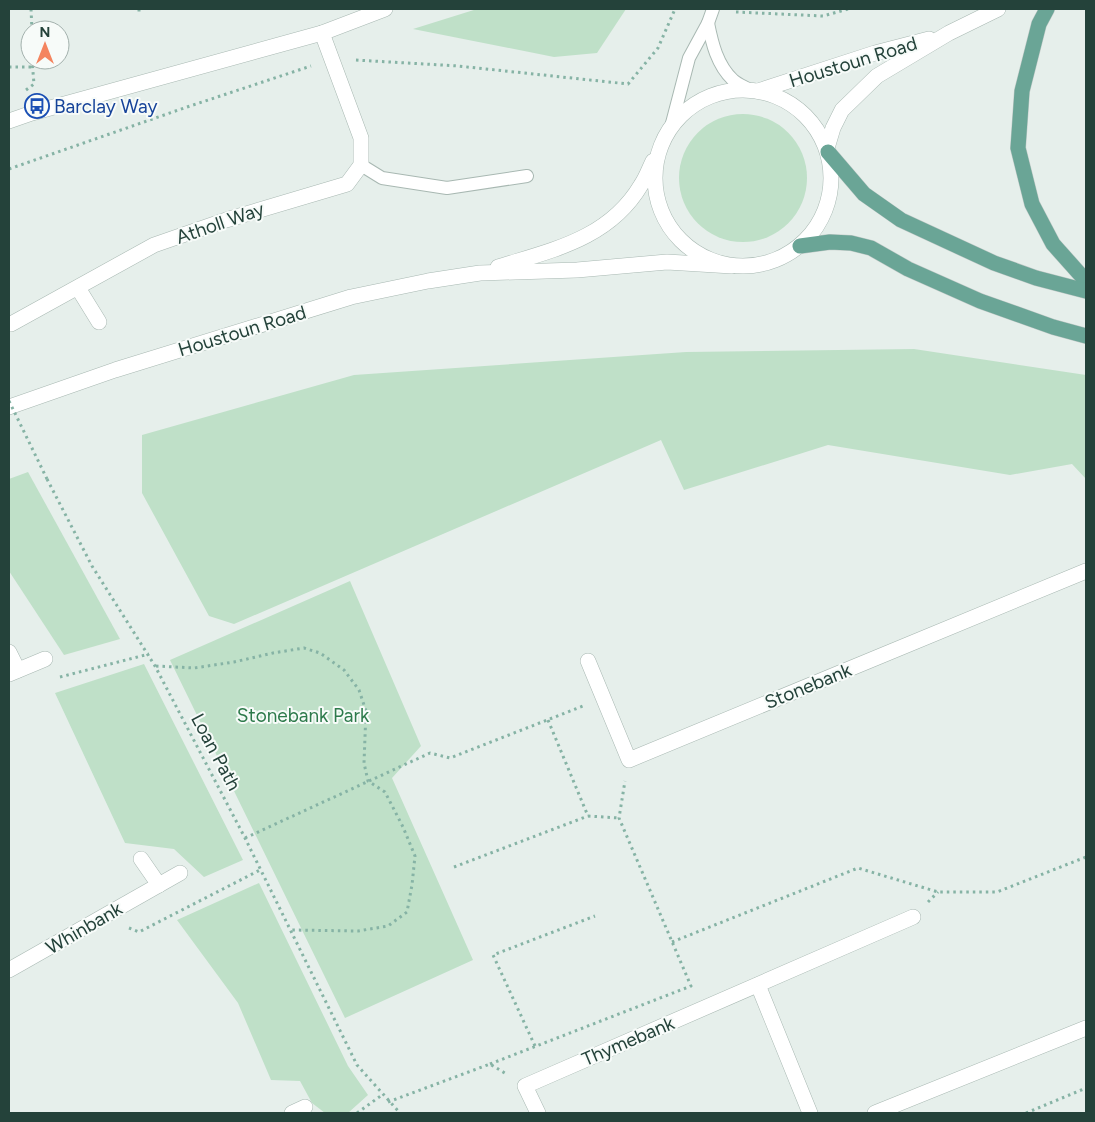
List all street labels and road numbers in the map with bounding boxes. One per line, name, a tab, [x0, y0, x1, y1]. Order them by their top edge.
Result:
street label: Houstoun Road	[786, 32, 920, 92]
street label: Atholl Way	[173, 197, 267, 249]
street label: Houstoun Road	[175, 301, 309, 361]
street label: Stonebank	[761, 658, 855, 714]
street label: Loan Path	[186, 709, 246, 795]
street label: Whinbank	[42, 897, 127, 959]
street label: Thymebank	[578, 1011, 678, 1071]

